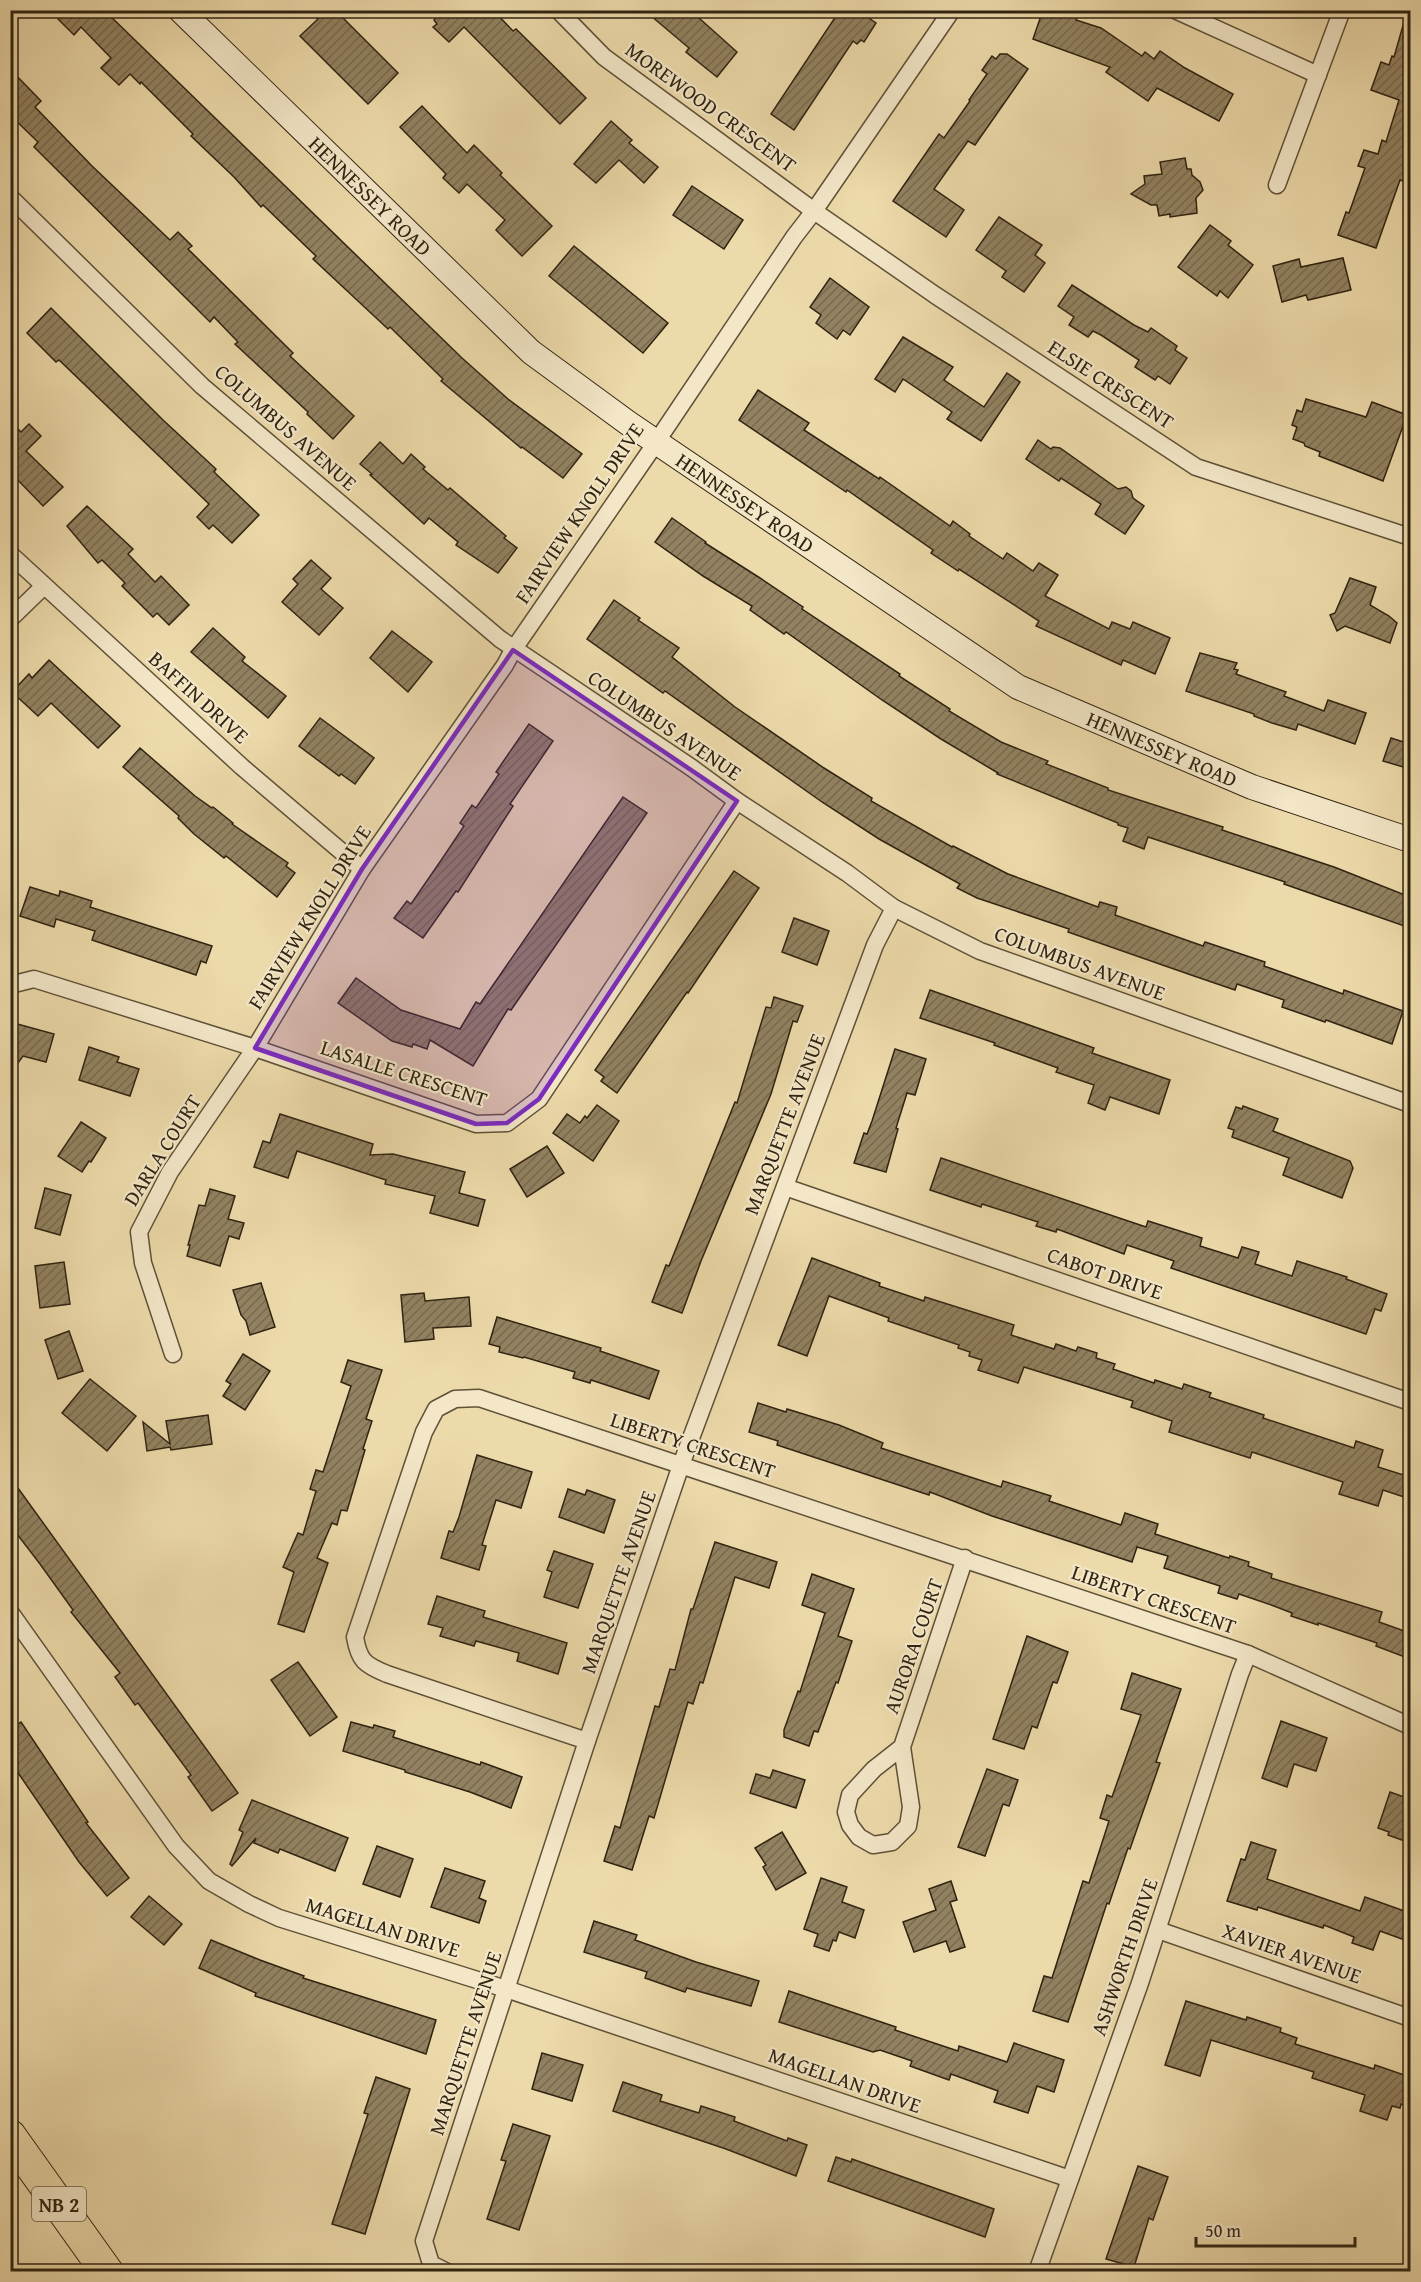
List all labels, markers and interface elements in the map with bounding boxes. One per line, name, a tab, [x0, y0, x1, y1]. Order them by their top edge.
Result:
street label: MOREWOOD CRESCENT	[619, 34, 803, 180]
street label: HENNESSEY ROAD	[302, 128, 439, 263]
street label: ELSIE CRESCENT	[1042, 332, 1180, 437]
street label: COLUMBUS AVENUE	[208, 356, 364, 498]
street label: FAIRVIEW KNOLL DRIVE	[507, 416, 651, 610]
street label: HENNESSEY ROAD	[670, 445, 821, 560]
street label: BAFFIN DRIVE	[142, 643, 256, 751]
street label: COLUMBUS AVENUE	[582, 662, 748, 788]
street label: HENNESSEY ROAD	[1082, 703, 1242, 794]
street label: FAIRVIEW KNOLL DRIVE	[240, 819, 379, 1015]
street label: COLUMBUS AVENUE	[990, 918, 1170, 1008]
street label: MARQUETTE AVENUE	[735, 1029, 833, 1219]
street label: LASALLE CRESCENT	[317, 1031, 492, 1115]
street label: DARLA COURT	[115, 1088, 209, 1212]
street label: CABOT DRIVE	[1043, 1239, 1167, 1307]
street label: LIBERTY CRESCENT	[607, 1404, 780, 1486]
street label: MARQUETTE AVENUE	[572, 1486, 664, 1678]
street label: LIBERTY CRESCENT	[1068, 1556, 1240, 1642]
street label: AURORA COURT	[875, 1574, 951, 1718]
street label: ASHWORTH DRIVE	[1083, 1874, 1166, 2040]
street label: MAGELLAN DRIVE	[302, 1889, 464, 1965]
street label: XAVIER AVENUE	[1218, 1915, 1366, 1991]
street label: MARQUETTE AVENUE	[421, 1947, 509, 2139]
street label: MAGELLAN DRIVE	[764, 2039, 926, 2121]
road number: NB 2	[32, 2187, 86, 2221]
scale bar	[1196, 2210, 1355, 2248]
text: 50 m	[1205, 2217, 1241, 2244]

